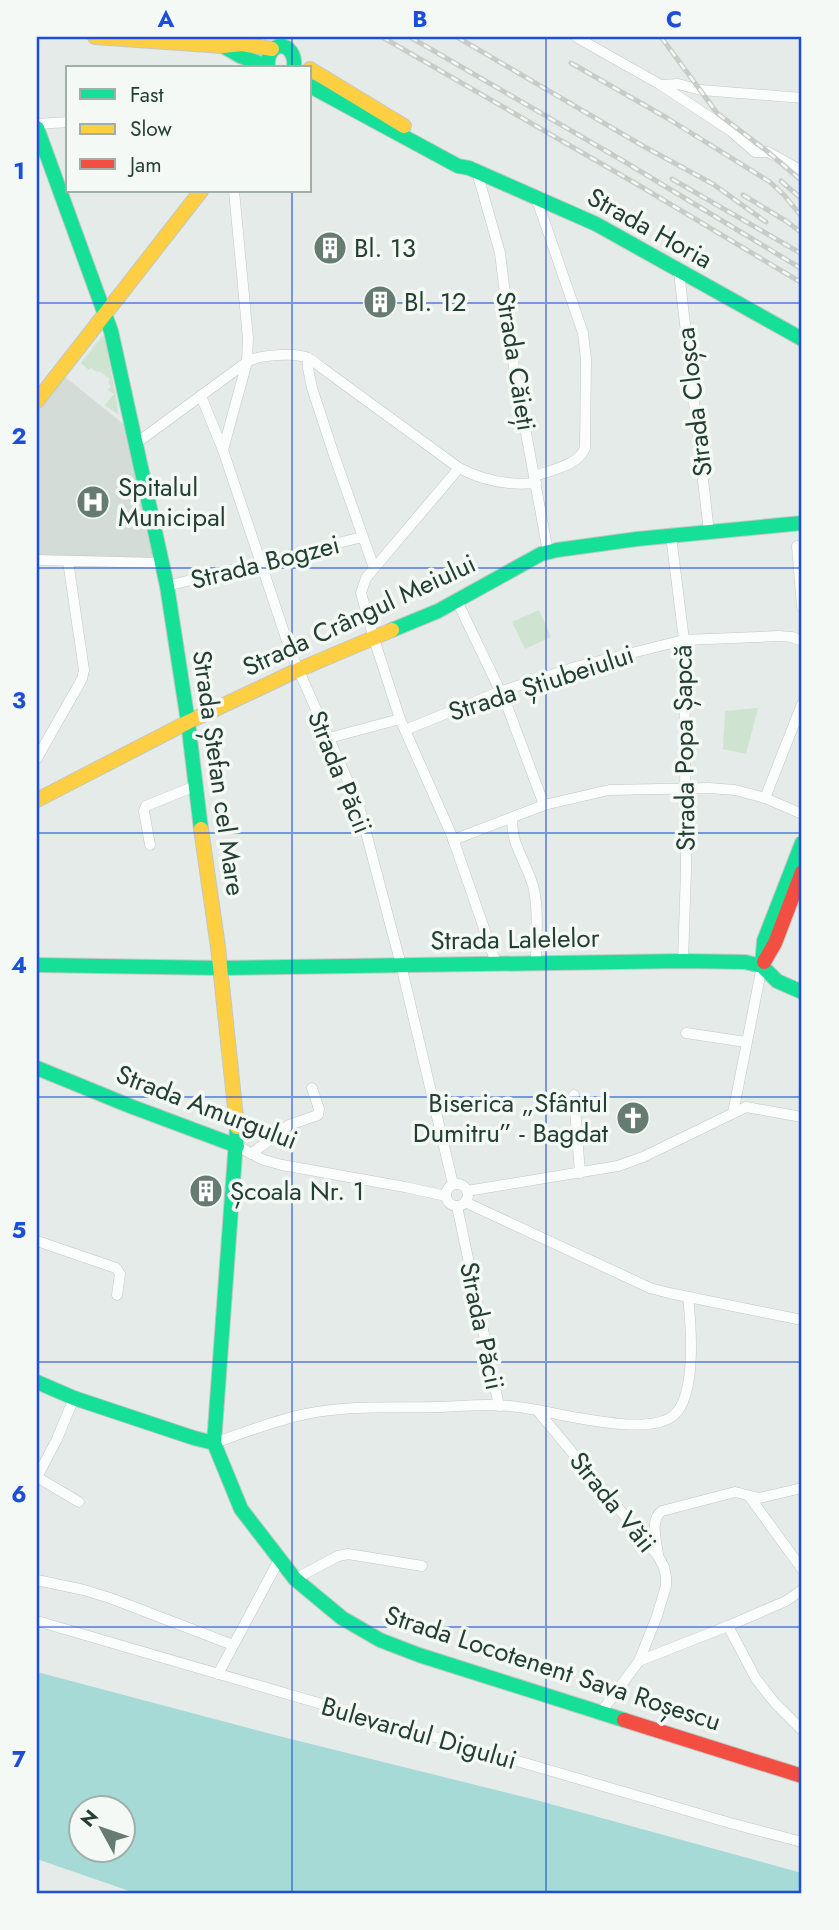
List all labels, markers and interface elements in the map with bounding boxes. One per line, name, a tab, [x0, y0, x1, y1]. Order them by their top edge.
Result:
text: A	[157, 2, 175, 36]
text: B	[412, 2, 428, 36]
text: C	[666, 2, 682, 36]
legend	[66, 66, 312, 192]
text: Fast	[130, 80, 163, 110]
text: Slow	[130, 114, 172, 144]
text: Jam	[127, 150, 162, 180]
text: 1	[13, 154, 25, 188]
street label: Strada Horia	[580, 178, 720, 278]
building icon: Bl. 13	[311, 229, 349, 267]
place label: Bl. 13	[354, 229, 416, 267]
building icon: Bl. 12	[361, 283, 399, 321]
place label: Bl. 12	[404, 283, 467, 321]
street label: Strada Căieți	[486, 289, 546, 433]
street label: Strada Cloșca	[666, 325, 722, 479]
text: 2	[11, 419, 27, 453]
place label: Spitalul Municipal	[118, 468, 226, 536]
hospital icon: Spitalul Municipal	[74, 483, 112, 521]
street label: Strada Bogzei	[187, 525, 343, 599]
street label: Strada Crângul Meiului	[236, 544, 482, 686]
street label: Strada Știubeiului	[443, 635, 639, 731]
street label: Strada Popa Șapcă	[663, 644, 705, 852]
street label: Strada Ștefan cel Mare	[183, 648, 255, 898]
text: 3	[12, 683, 26, 717]
street label: Strada Păcii	[298, 705, 382, 839]
street label: Strada Lalelelor	[430, 919, 600, 959]
text: 4	[11, 948, 27, 982]
street label: Strada Amurgului	[111, 1055, 303, 1159]
place label: Biserica „Sfântul Dumitru” - Bagdat	[413, 1084, 609, 1152]
church icon: Biserica „Sfântul Dumitru” - Bagdat	[614, 1099, 652, 1137]
building icon: Școala Nr. 1	[187, 1172, 225, 1210]
place label: Școala Nr. 1	[230, 1172, 364, 1210]
text: 5	[12, 1213, 26, 1247]
street label: Strada Păcii	[450, 1259, 514, 1393]
street label: Strada Văii	[560, 1443, 666, 1561]
text: 6	[11, 1477, 27, 1511]
street label: Strada Locotenent Sava Roșescu	[380, 1596, 726, 1740]
street label: Bulevardul Digului	[317, 1687, 521, 1779]
text: 7	[12, 1742, 26, 1776]
north arrow	[66, 1794, 136, 1864]
text: N	[74, 1804, 105, 1833]

